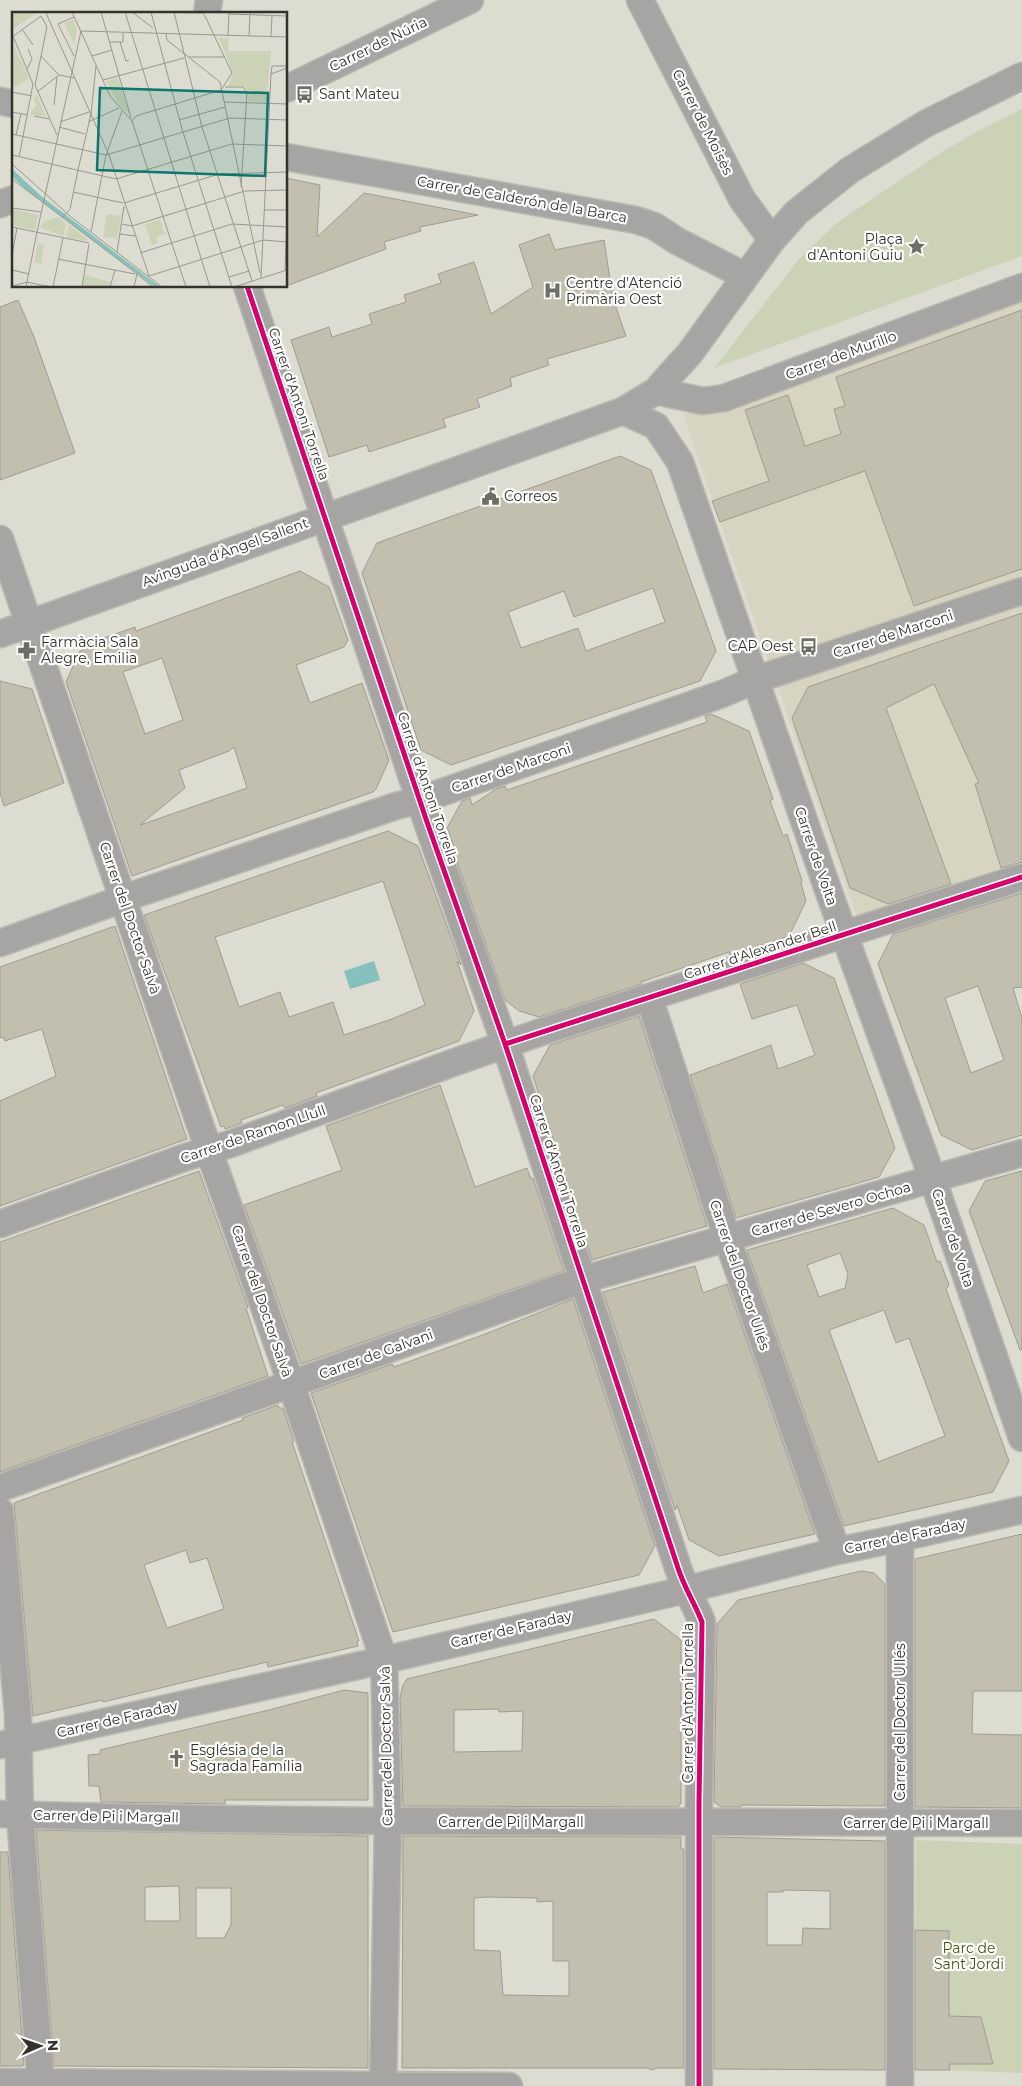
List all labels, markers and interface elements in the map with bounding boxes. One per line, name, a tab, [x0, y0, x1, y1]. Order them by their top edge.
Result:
inset map	[12, 12, 288, 288]
street label: Carrer de Núria	[326, 13, 430, 75]
street label: Carrer de Moisès	[669, 66, 738, 178]
bus stop icon: Sant Mateu	[295, 84, 315, 104]
place label: Sant Mateu	[319, 85, 400, 103]
street label: Carrer de Calderón de la Barca	[415, 172, 629, 226]
place label: Plaça d'Antoni Guiu	[807, 230, 903, 264]
place icon: Plaça d'Antoni Guiu	[907, 237, 927, 257]
place label: Centre d'Atenció Primària Oest	[566, 274, 682, 308]
hospital icon: Centre d'Atenció Primària Oest	[542, 281, 562, 301]
street label: Carrer d'Antoni Torrella	[264, 325, 334, 483]
street label: Carrer de Murillo	[783, 327, 899, 383]
public building icon: Correos	[480, 486, 500, 506]
place label: Correos	[504, 487, 558, 505]
street label: Avinguda d'Àngel Sallent	[139, 513, 311, 590]
street label: Carrer de Marconi	[831, 606, 955, 662]
place label: Farmàcia Sala Alegre, Emilia	[41, 633, 139, 667]
bus stop icon: CAP Oest	[798, 636, 818, 656]
place label: CAP Oest	[728, 637, 794, 655]
pharmacy icon: Farmàcia Sala Alegre, Emilia	[17, 640, 37, 660]
street label: Carrer d'Antoni Torrella	[393, 709, 463, 867]
street label: Carrer de Marconi	[449, 739, 573, 797]
street label: Carrer de Volta	[791, 804, 841, 908]
street label: Carrer del Doctor Salvà	[95, 839, 165, 997]
street label: Carrer d'Alexander Bell	[681, 917, 839, 983]
street label: Carrer d'Antoni Torrella	[526, 1092, 592, 1250]
street label: Carrer de Ramon Llull	[178, 1101, 328, 1167]
street label: Carrer de Severo Ochoa	[749, 1178, 913, 1240]
street label: Carrer de Volta	[928, 1186, 978, 1290]
street label: Carrer del Doctor Ullés	[706, 1197, 774, 1353]
street label: Carrer del Doctor Salvà	[227, 1222, 297, 1380]
street label: Carrer de Galvani	[317, 1325, 435, 1383]
street label: Carrer de Faraday	[843, 1514, 968, 1558]
street label: Carrer de Faraday	[449, 1606, 574, 1652]
street label: Carrer d'Antoni Torrella	[679, 1623, 697, 1783]
street label: Carrer del Doctor Ullés	[891, 1643, 909, 1801]
street label: Carrer del Doctor Salvà	[376, 1666, 396, 1826]
street label: Carrer de Faraday	[55, 1696, 180, 1742]
place label: Església de la Sagrada Família	[190, 1741, 302, 1775]
church icon: Església de la Sagrada Família	[166, 1748, 186, 1768]
street label: Carrer de Pi i Margall	[33, 1806, 179, 1826]
street label: Carrer de Pi i Margall	[438, 1813, 584, 1831]
street label: Carrer de Pi i Margall	[843, 1814, 989, 1832]
park label: Parc de Sant Jordi	[934, 1939, 1004, 1973]
north arrow	[15, 2021, 65, 2071]
text: N	[44, 2040, 62, 2052]

